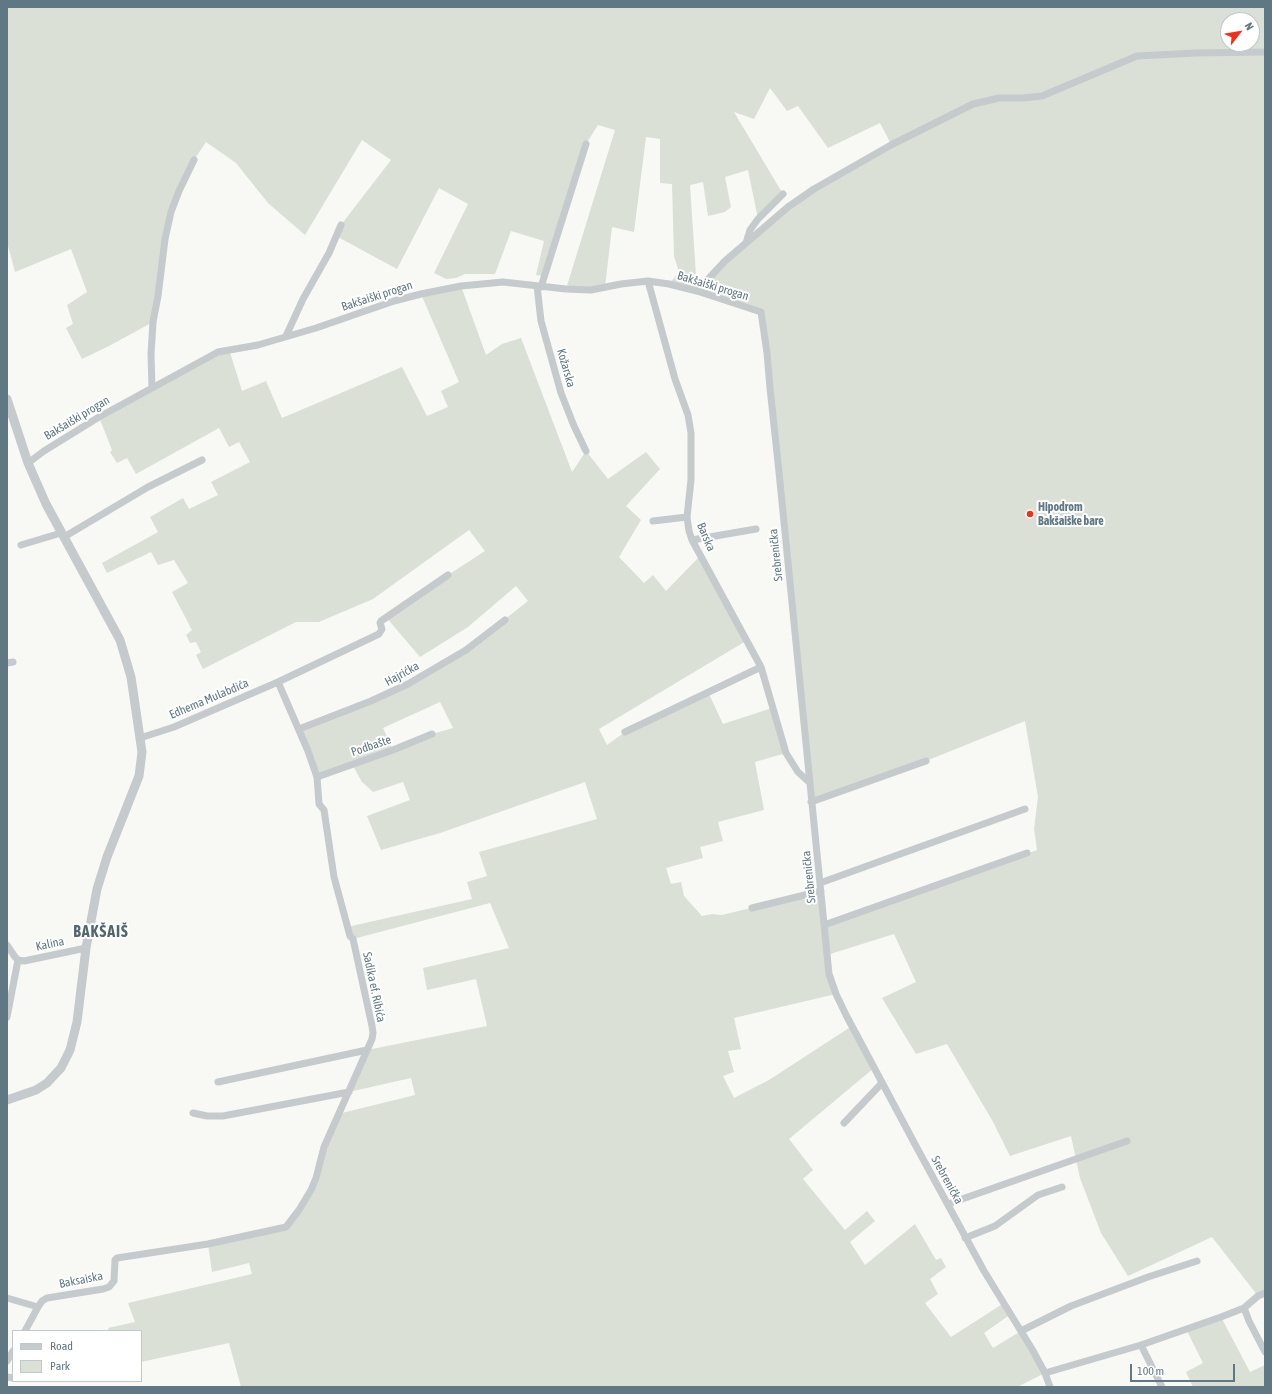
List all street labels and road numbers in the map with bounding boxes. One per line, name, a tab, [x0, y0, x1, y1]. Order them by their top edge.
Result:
street label: Bakšaiški progan	[676, 268, 750, 304]
street label: Bakšaiški progan	[340, 278, 414, 314]
street label: Kožarska	[554, 347, 578, 389]
street label: Bakšaiški progan	[42, 393, 112, 443]
street label: Barska	[694, 520, 718, 554]
street label: Srebrenička	[766, 528, 786, 582]
street label: Hajrićka	[382, 659, 422, 689]
street label: Edhema Mulabdića	[167, 676, 251, 722]
street label: Podbašte	[349, 732, 393, 760]
street label: Srebrenička	[799, 850, 819, 904]
street label: Kalina	[35, 934, 65, 954]
street label: Sadika ef. Ribića	[360, 951, 388, 1023]
street label: Srebrenička	[928, 1154, 966, 1206]
street label: Baksaiska	[58, 1269, 104, 1291]

